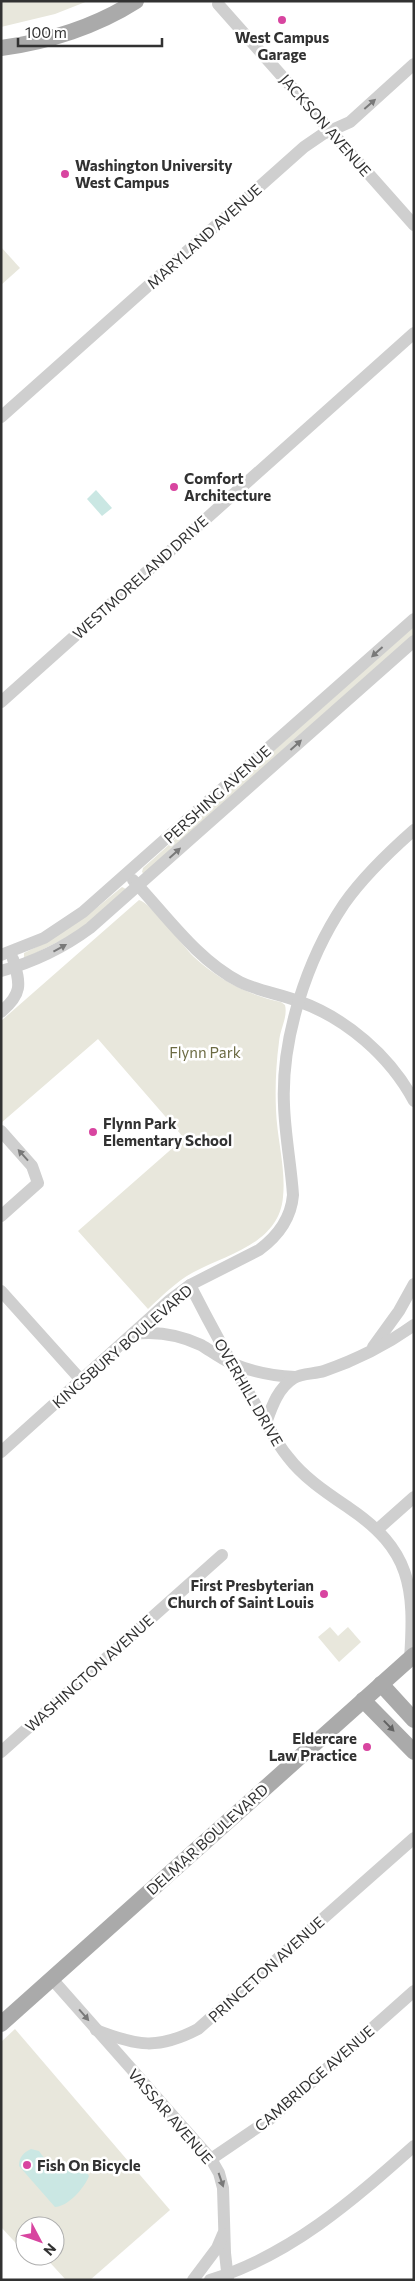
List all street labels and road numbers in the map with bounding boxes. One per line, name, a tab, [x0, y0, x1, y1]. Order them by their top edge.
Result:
street label: JACKSON AVENUE	[277, 70, 375, 180]
street label: MARYLAND AVENUE	[143, 180, 265, 292]
street label: WESTMORELAND DRIVE	[69, 511, 211, 643]
street label: PERSHING AVENUE	[160, 741, 274, 847]
street label: KINGSBURY BOULEVARD	[48, 1280, 196, 1412]
street label: OVERHILL DRIVE	[211, 1335, 287, 1449]
street label: WASHINGTON AVENUE	[21, 1611, 157, 1735]
street label: DELMAR BOULEVARD	[143, 1780, 271, 1898]
street label: PRINCETON AVENUE	[204, 1912, 328, 2026]
street label: CAMBRIDGE AVENUE	[251, 2021, 377, 2135]
street label: VASSAR AVENUE	[125, 2065, 217, 2167]

